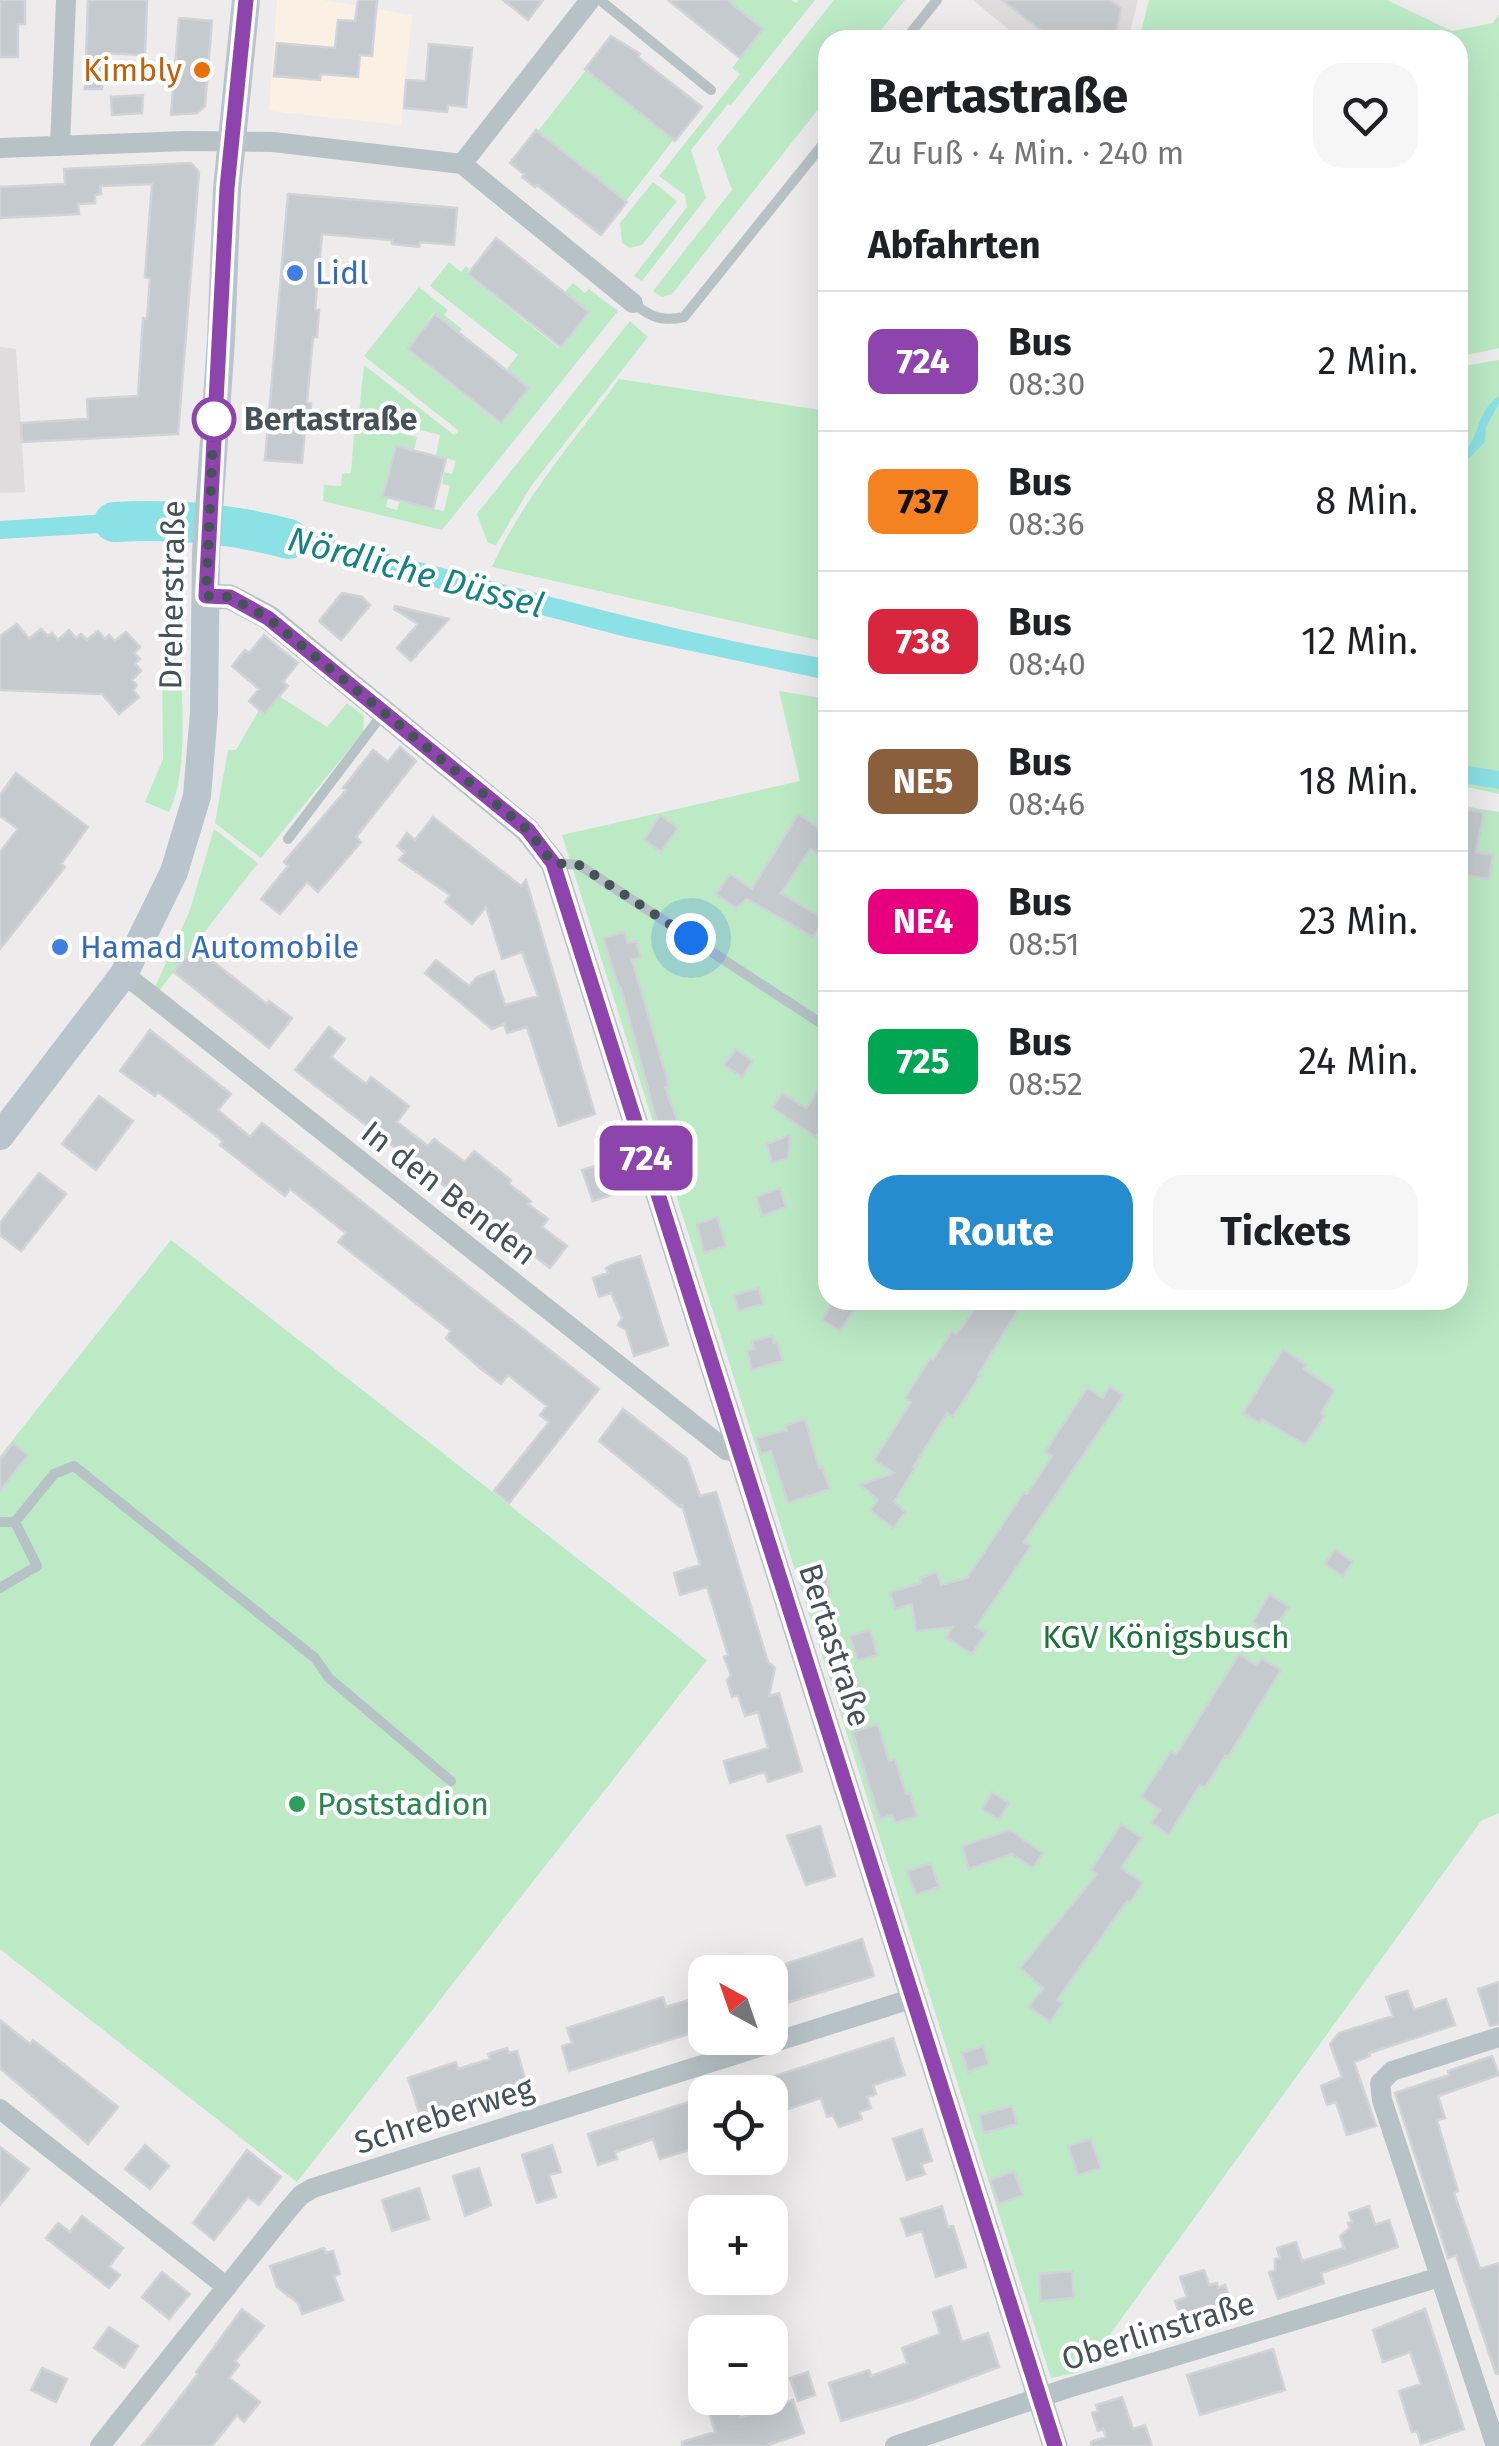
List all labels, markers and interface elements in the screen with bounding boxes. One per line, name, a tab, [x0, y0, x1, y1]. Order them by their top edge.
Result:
place label: Kimbly	[83, 51, 182, 89]
marker: Kimbly	[191, 59, 213, 81]
button: heart	[1313, 63, 1418, 168]
text: Bertastraße	[868, 67, 1128, 125]
text: Zu Fuß · 4 Min. · 240 m	[868, 134, 1184, 172]
text: Abfahrten	[868, 222, 1041, 268]
place label: Lidl	[315, 254, 368, 292]
marker: Lidl	[284, 262, 306, 284]
text: Bus	[1008, 319, 1072, 365]
text: 2 Min.	[1317, 338, 1418, 384]
text: 724	[897, 340, 949, 382]
text: 08:30	[1008, 365, 1085, 403]
marker: Bertastraße	[193, 398, 235, 440]
place label: Bertastraße	[244, 400, 418, 438]
text: Bus	[1008, 459, 1072, 505]
text: 8 Min.	[1315, 478, 1418, 524]
text: 737	[898, 480, 948, 522]
street label: Dreherstraße	[151, 500, 193, 690]
text: 08:36	[1008, 505, 1084, 543]
water label: Nördliche Düssel	[283, 518, 549, 626]
text: Bus	[1008, 599, 1072, 645]
text: 12 Min.	[1301, 618, 1418, 664]
text: 738	[896, 620, 950, 662]
text: 08:40	[1008, 645, 1086, 683]
text: Bus	[1008, 739, 1072, 785]
text: 18 Min.	[1299, 758, 1418, 804]
text: NE5	[893, 760, 953, 802]
text: 08:46	[1008, 785, 1085, 823]
text: Bus	[1008, 879, 1072, 925]
text: 23 Min.	[1299, 898, 1418, 944]
text: NE4	[893, 900, 953, 942]
your location	[666, 913, 716, 963]
text: 08:51	[1008, 925, 1080, 963]
place label: Hamad Automobile	[80, 928, 359, 966]
marker: Hamad Automobile	[49, 936, 71, 958]
text: Bus	[1008, 1019, 1072, 1065]
text: 24 Min.	[1298, 1038, 1418, 1084]
text: 725	[897, 1040, 949, 1082]
text: 08:52	[1008, 1065, 1083, 1103]
street label: In den Benden	[354, 1113, 544, 1273]
line badge: 724	[588, 1126, 704, 1190]
text: 724	[620, 1137, 672, 1179]
button: Route	[868, 1175, 1133, 1290]
button: Tickets	[1153, 1175, 1418, 1290]
street label: Bertastraße	[791, 1559, 879, 1731]
park label: KGV Königsbusch	[1042, 1618, 1290, 1656]
place label: Poststadion	[317, 1785, 489, 1823]
marker: Poststadion	[286, 1793, 308, 1815]
north arrow	[688, 1955, 788, 2055]
map controls	[688, 1955, 788, 2415]
street label: Schreberweg	[350, 2068, 539, 2162]
button: locate	[688, 2075, 788, 2175]
button: +	[688, 2195, 788, 2295]
street label: Oberlinstraße	[1057, 2284, 1259, 2378]
button: −	[688, 2315, 788, 2415]

